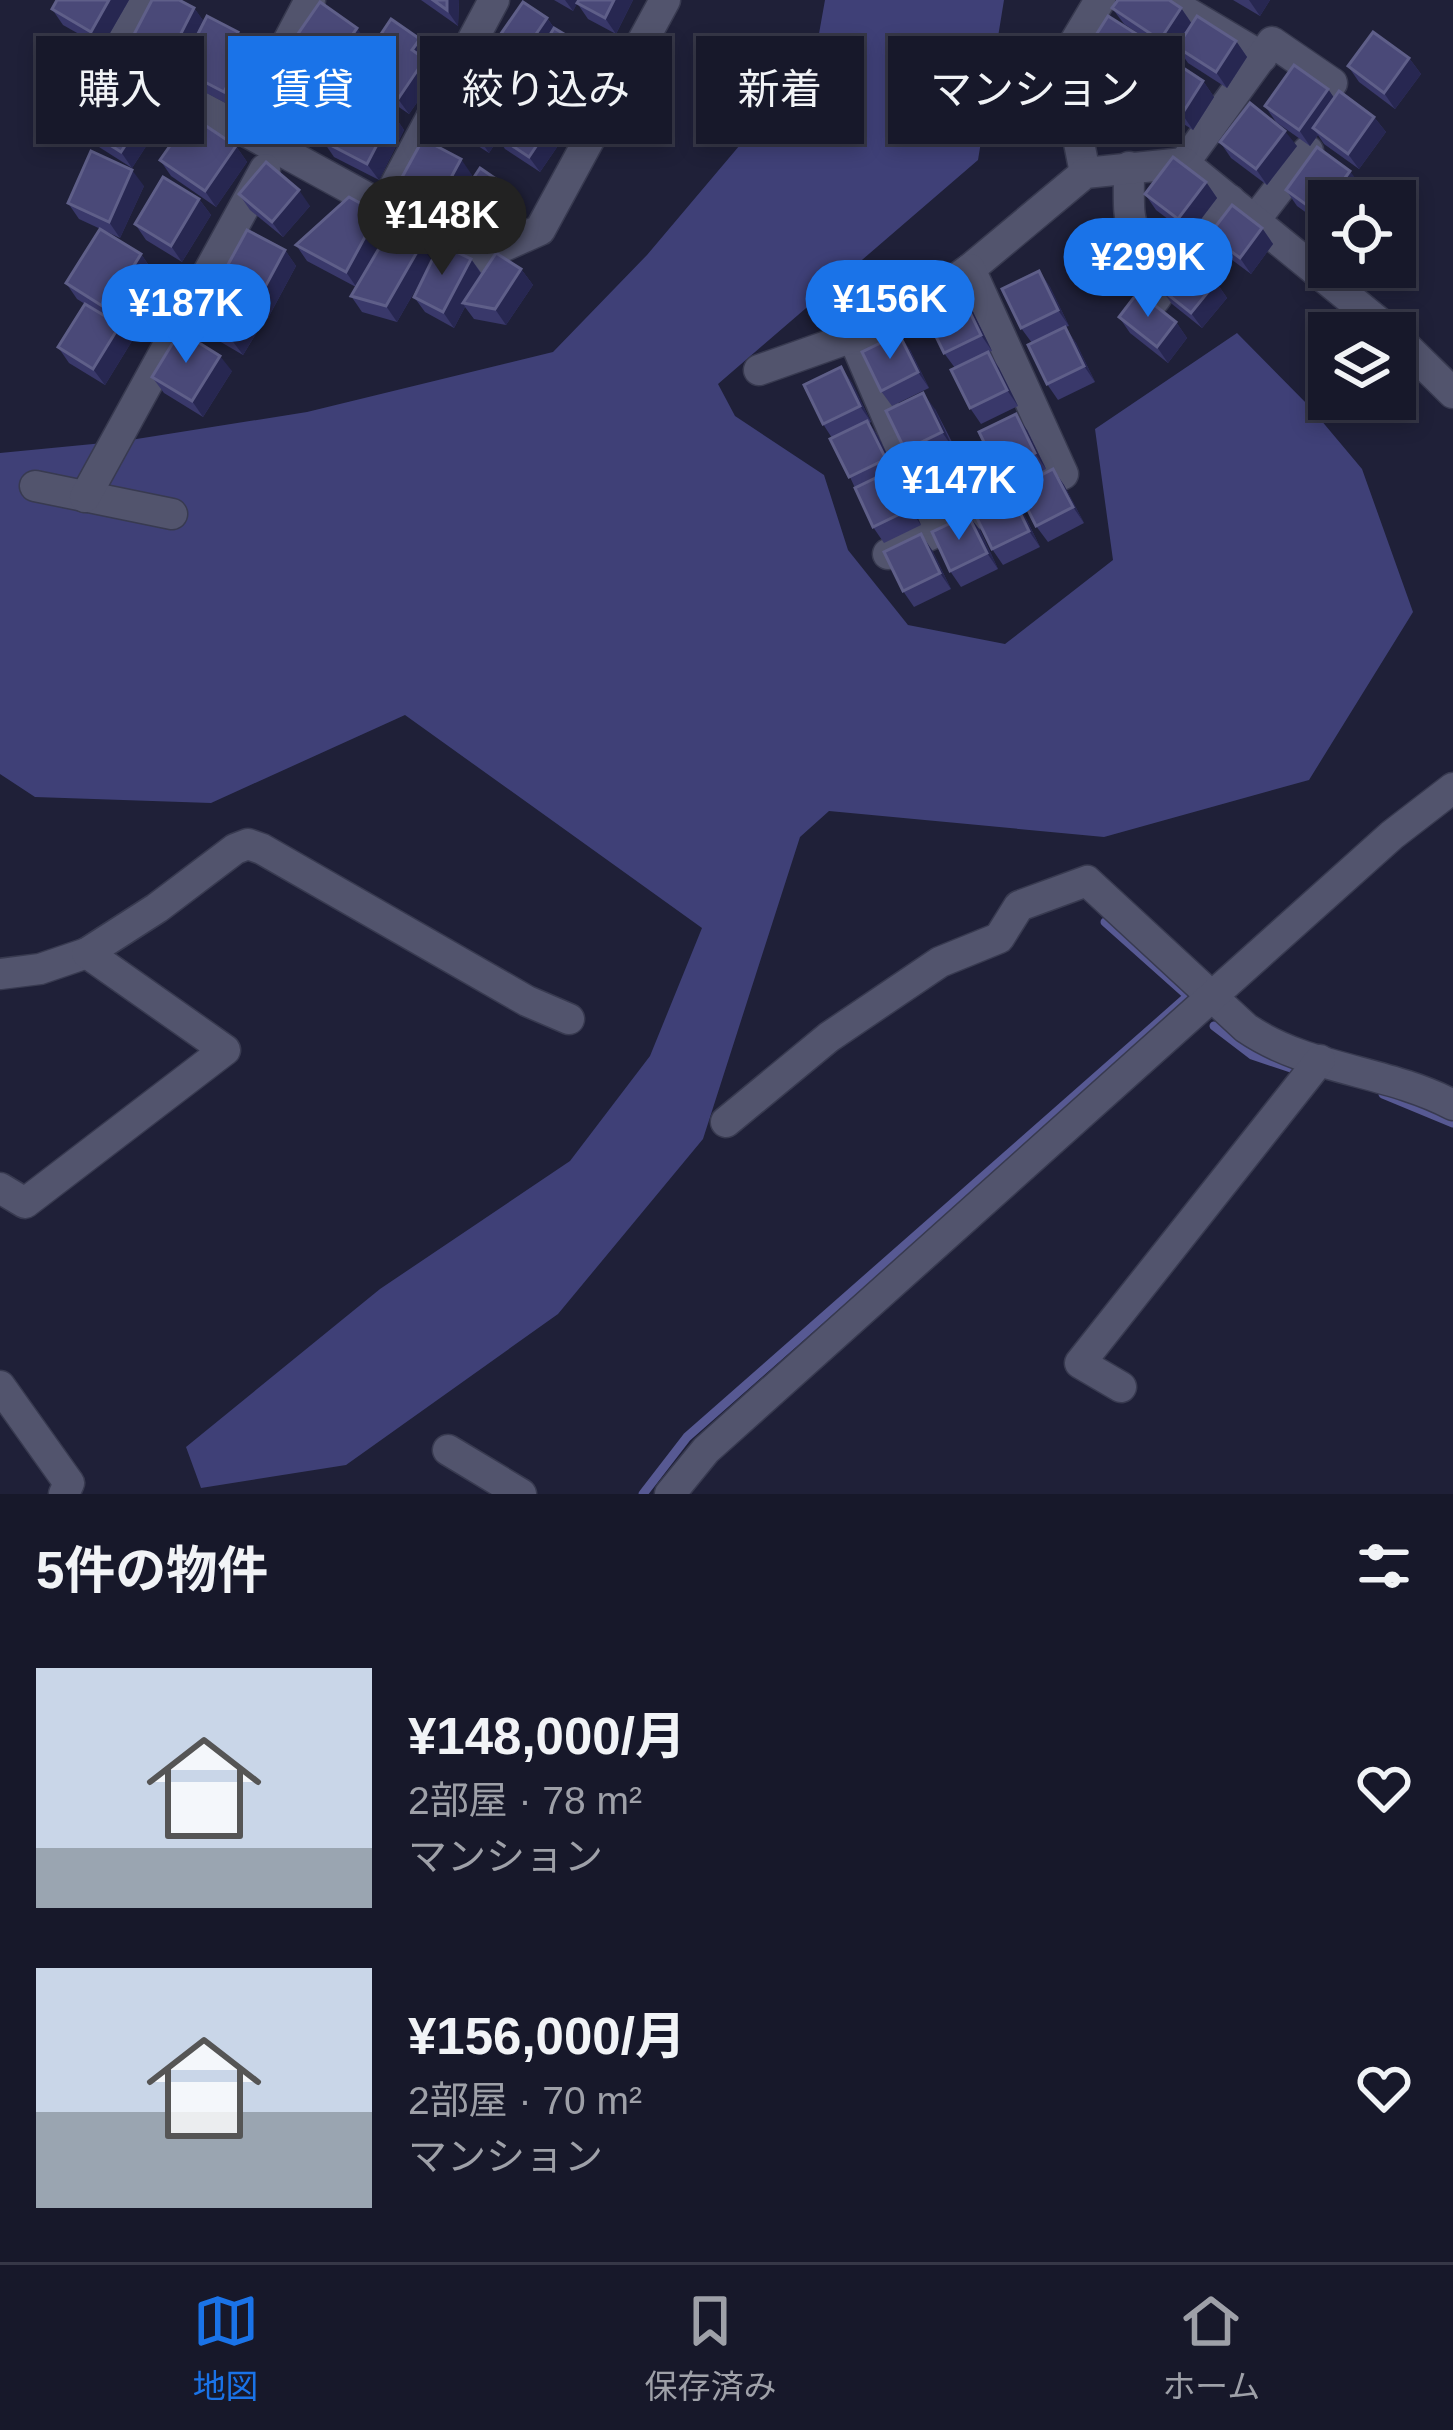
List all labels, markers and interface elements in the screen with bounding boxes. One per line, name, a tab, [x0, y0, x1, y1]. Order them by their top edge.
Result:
chip: 購入	[36, 36, 204, 144]
chip: 賃貸	[228, 36, 396, 144]
chip: 絞り込み	[420, 36, 672, 144]
chip: 新着	[696, 36, 864, 144]
chip: マンション	[888, 36, 1182, 144]
pin: ¥148K	[358, 176, 526, 278]
map controls	[1308, 180, 1416, 420]
button: locate	[1308, 180, 1416, 288]
text: ¥148K	[385, 193, 499, 236]
pin: ¥299K	[1064, 218, 1232, 320]
text: ¥299K	[1091, 235, 1205, 278]
pin: ¥156K	[806, 260, 974, 362]
pin: ¥187K	[102, 264, 270, 366]
text: ¥156K	[833, 277, 947, 320]
text: ¥187K	[129, 281, 243, 324]
button: layers	[1308, 312, 1416, 420]
pin: ¥147K	[875, 441, 1043, 543]
text: ¥147K	[902, 458, 1016, 501]
icon: filters	[1351, 1533, 1417, 1599]
text: 5件の物件	[36, 1542, 268, 1599]
text: ¥148,000/月	[408, 1708, 686, 1765]
icon: home	[132, 1716, 276, 1860]
icon: heart	[1351, 1755, 1417, 1821]
text: 2部屋 · 78 m²	[408, 1779, 642, 1822]
text: マンション	[408, 1835, 603, 1878]
text: ¥156,000/月	[408, 2008, 686, 2065]
icon: home	[132, 2016, 276, 2160]
icon: heart	[1351, 2055, 1417, 2121]
text: 2部屋 · 70 m²	[408, 2079, 642, 2122]
text: マンション	[408, 2135, 603, 2178]
tab: 地図	[193, 2288, 259, 2408]
tab: 保存済み	[644, 2288, 776, 2408]
tab: ホーム	[1162, 2288, 1260, 2408]

